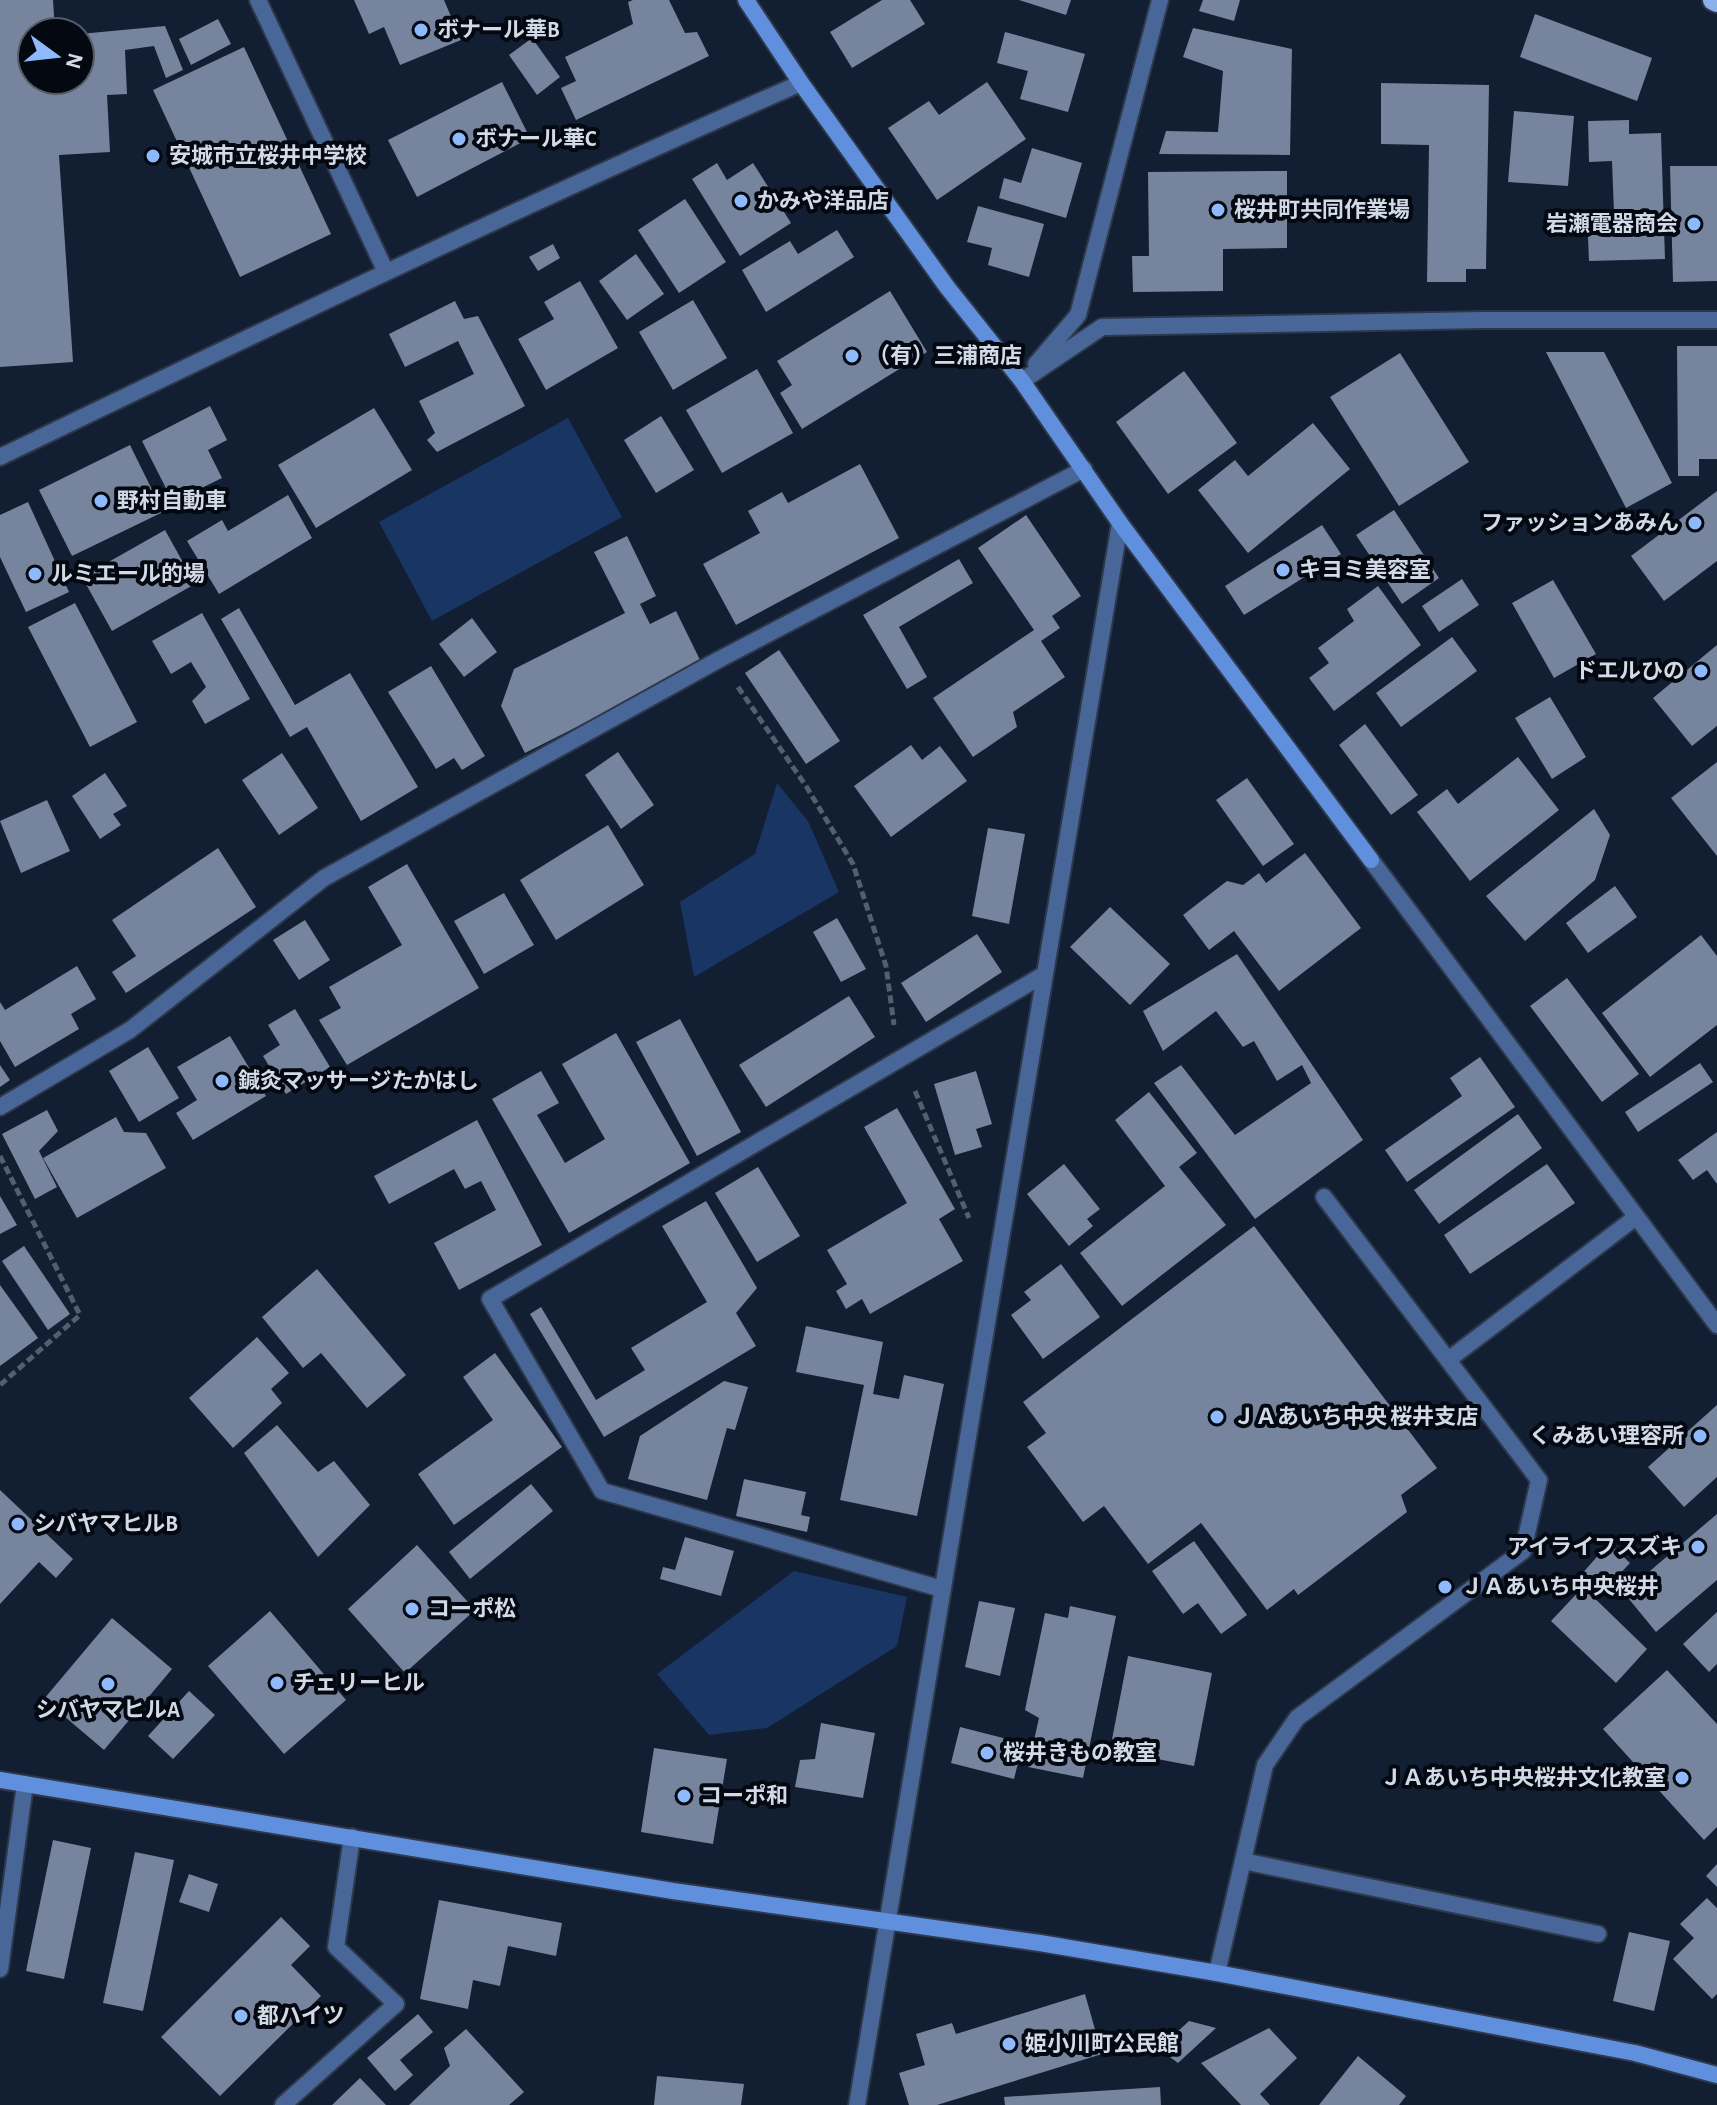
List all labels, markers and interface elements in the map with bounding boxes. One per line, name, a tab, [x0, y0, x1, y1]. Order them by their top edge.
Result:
north arrow	[16, 16, 96, 96]
place label: ボナール華B	[437, 18, 560, 41]
marker: ボナール華B	[412, 21, 430, 39]
text: N	[62, 51, 87, 71]
place label: ボナール華C	[475, 127, 597, 150]
marker: ボナール華C	[450, 130, 468, 148]
place label: 安城市立桜井中学校	[169, 144, 367, 167]
marker: 安城市立桜井中学校	[144, 147, 162, 165]
place label: かみや洋品店	[757, 189, 889, 212]
marker: かみや洋品店	[732, 192, 750, 210]
place label: 桜井町共同作業場	[1234, 198, 1410, 221]
marker: 桜井町共同作業場	[1209, 201, 1227, 219]
place label: 岩瀬電器商会	[1546, 212, 1678, 235]
marker: 岩瀬電器商会	[1685, 215, 1703, 233]
place label: （有）三浦商店	[868, 344, 1022, 367]
marker: （有）三浦商店	[843, 347, 861, 365]
place label: 野村自動車	[117, 489, 227, 512]
marker: 野村自動車	[92, 492, 110, 510]
place label: ファッションあみん	[1481, 512, 1679, 534]
marker: ファッションあみん	[1686, 514, 1704, 532]
place label: キヨミ美容室	[1299, 558, 1431, 581]
marker: キヨミ美容室	[1274, 561, 1292, 579]
place label: ルミエール的場	[51, 562, 205, 585]
marker: ルミエール的場	[26, 565, 44, 583]
place label: ドエルひの	[1575, 660, 1685, 682]
marker: ドエルひの	[1692, 662, 1710, 680]
place label: 鍼灸マッサージたかはし	[238, 1069, 479, 1092]
marker: 鍼灸マッサージたかはし	[213, 1072, 231, 1090]
place label: ＪＡあいち中央 桜井支店	[1233, 1405, 1478, 1428]
marker: ＪＡあいち中央 桜井支店	[1208, 1408, 1226, 1426]
place label: くみあい理容所	[1529, 1424, 1684, 1447]
marker: くみあい理容所	[1691, 1427, 1709, 1445]
place label: シバヤマヒルB	[34, 1512, 178, 1535]
marker: シバヤマヒルB	[9, 1515, 27, 1533]
place label: アイライフスズキ	[1507, 1534, 1682, 1558]
marker: アイライフスズキ	[1689, 1538, 1707, 1556]
place label: ＪＡあいち中央桜井	[1461, 1575, 1659, 1598]
marker: ＪＡあいち中央桜井	[1436, 1578, 1454, 1596]
place label: コーポ松	[428, 1596, 516, 1620]
marker: コーポ松	[403, 1600, 421, 1618]
place label: チェリーヒル	[293, 1672, 425, 1694]
marker: チェリーヒル	[268, 1674, 286, 1692]
marker: シバヤマヒルA	[99, 1675, 117, 1693]
place label: シバヤマヒルA	[36, 1698, 180, 1721]
place label: 桜井きもの教室	[1003, 1741, 1157, 1764]
marker: 桜井きもの教室	[978, 1744, 996, 1762]
place label: ＪＡあいち中央桜井文化教室	[1380, 1766, 1666, 1789]
marker: ＪＡあいち中央桜井文化教室	[1673, 1769, 1691, 1787]
place label: コーポ和	[700, 1783, 788, 1807]
marker: コーポ和	[675, 1787, 693, 1805]
place label: 都ハイツ	[257, 2004, 345, 2027]
marker: 都ハイツ	[232, 2007, 250, 2025]
place label: 姫小川町公民館	[1025, 2032, 1179, 2055]
marker: 姫小川町公民館	[1000, 2035, 1018, 2053]

